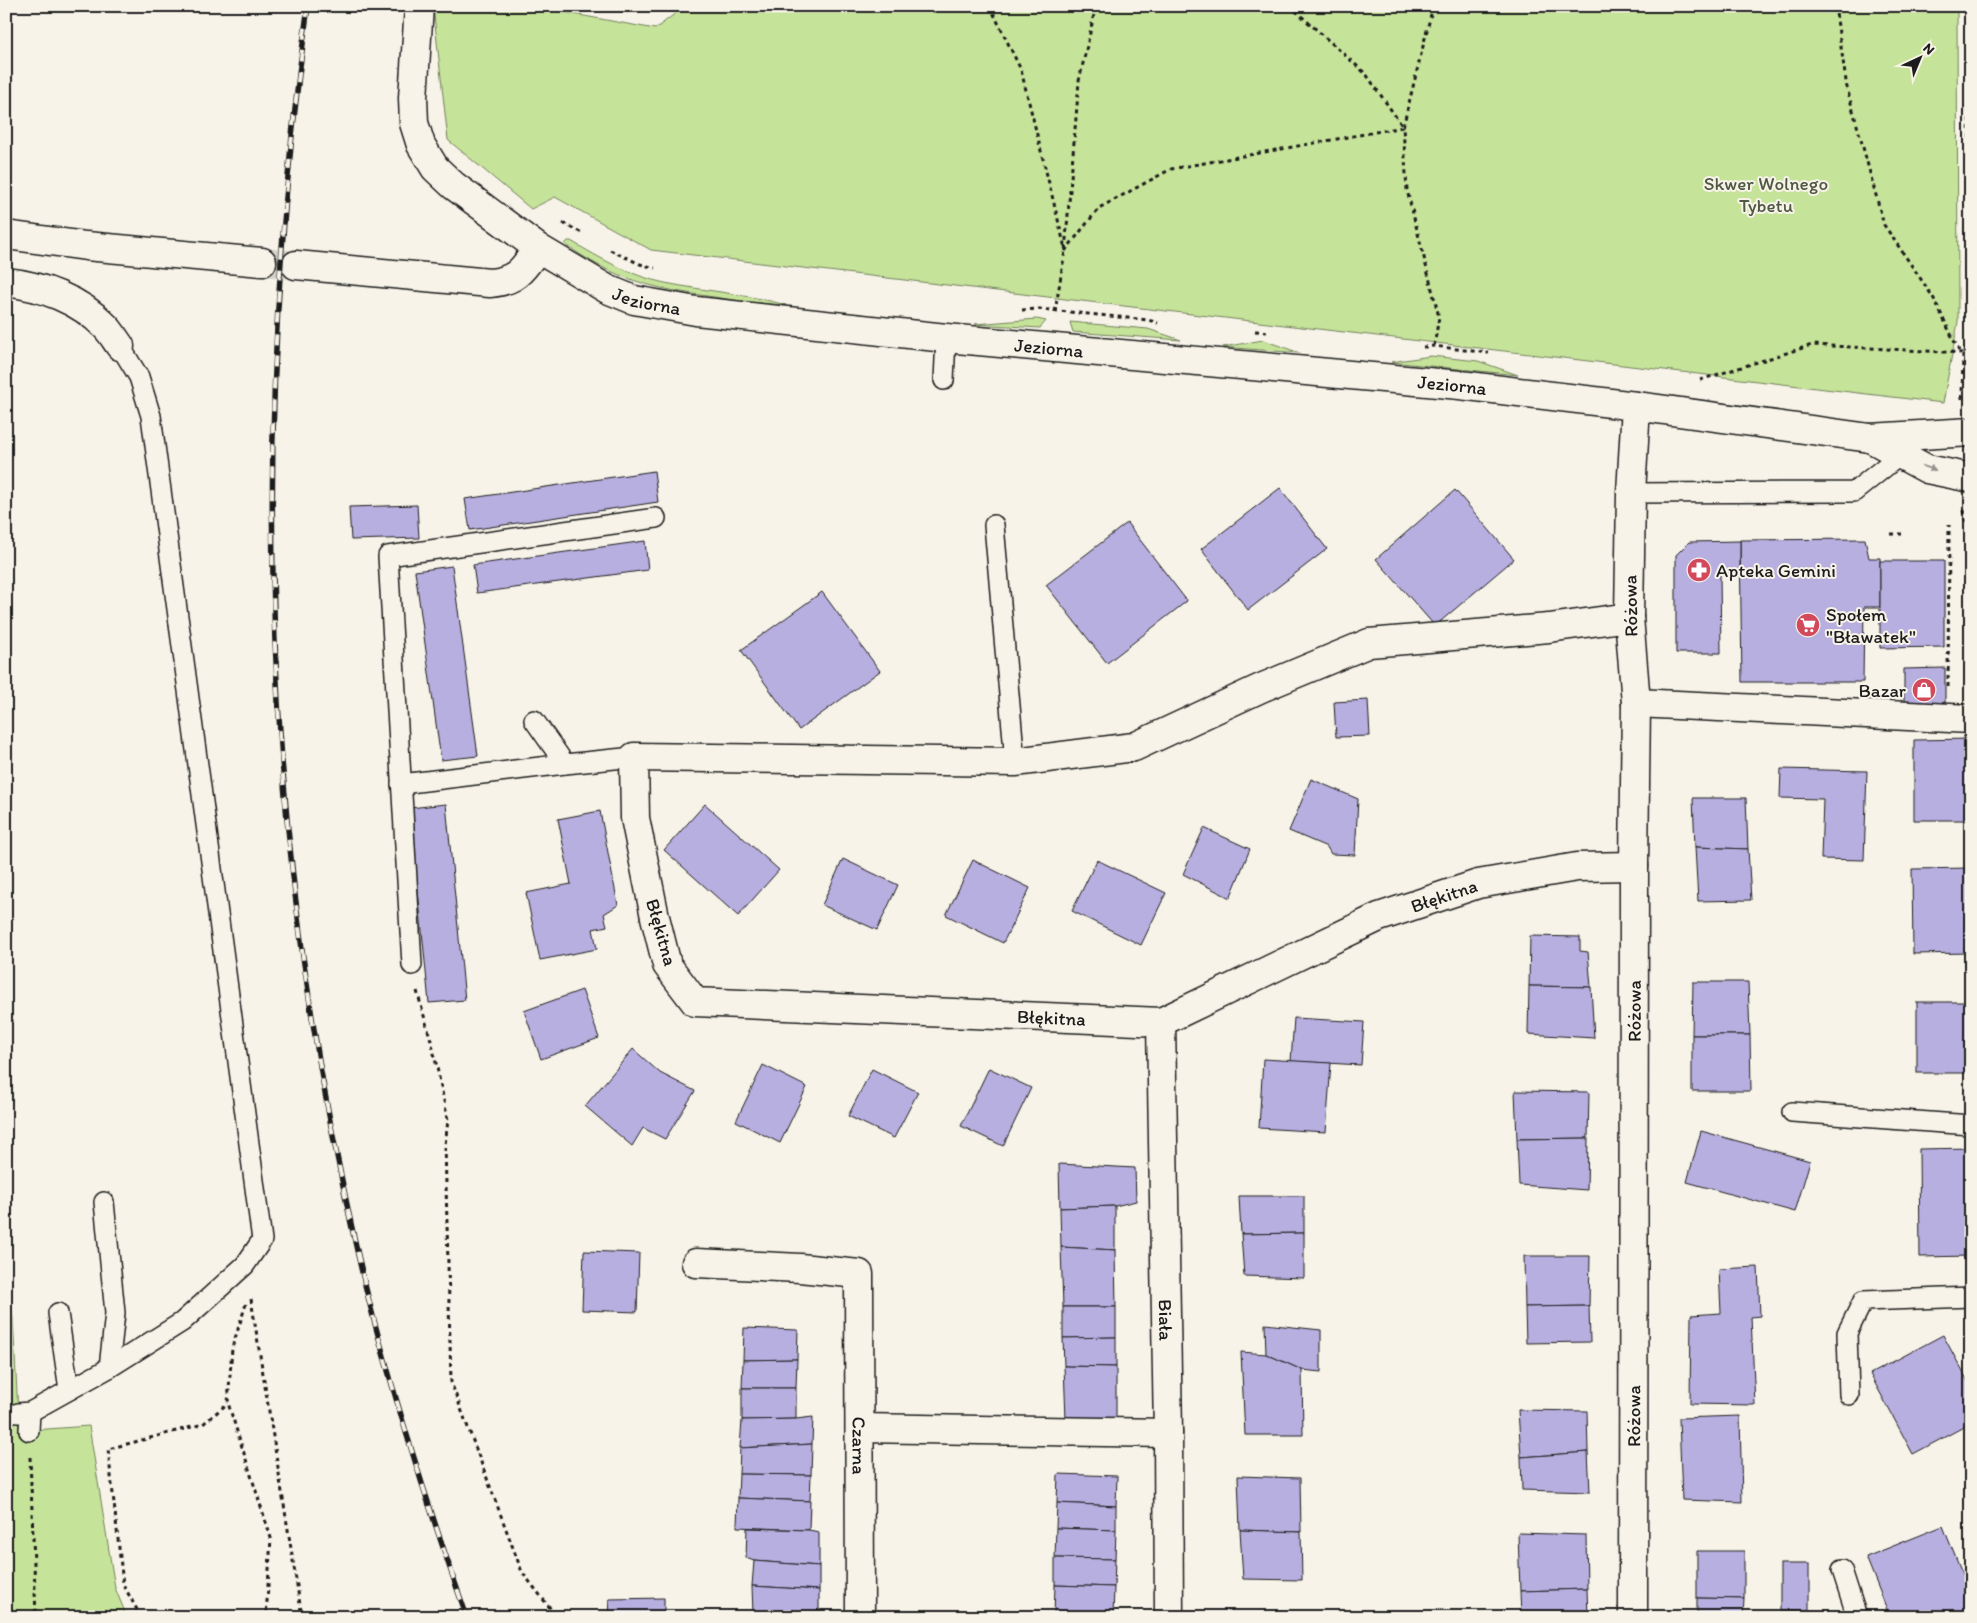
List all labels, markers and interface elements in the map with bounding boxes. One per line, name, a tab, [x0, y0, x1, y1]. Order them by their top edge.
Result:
north arrow	[1894, 32, 1944, 82]
text: N	[1919, 40, 1938, 58]
park label: Skwer Wolnego Tybetu	[1704, 172, 1828, 217]
street label: Jeziorna	[609, 282, 683, 320]
street label: Jeziorna	[1013, 333, 1085, 363]
street label: Jeziorna	[1417, 370, 1488, 400]
one-way arrow	[1921, 465, 1936, 472]
pharmacy icon: Apteka Gemini	[1686, 557, 1712, 583]
place label: Apteka Gemini	[1716, 559, 1836, 582]
street label: Różowa	[1618, 575, 1643, 637]
place label: Społem "Bławatek"	[1826, 603, 1916, 648]
supermarket icon: Społem "Bławatek"	[1795, 612, 1821, 638]
shop icon: Bazar	[1911, 677, 1937, 703]
place label: Bazar	[1858, 679, 1907, 702]
street label: Błękitna	[1408, 874, 1480, 918]
street label: Błękitna	[641, 896, 682, 968]
street label: Różowa	[1623, 980, 1646, 1042]
street label: Błękitna	[1017, 1005, 1086, 1031]
street label: Biała	[1154, 1299, 1177, 1341]
street label: Różowa	[1622, 1385, 1645, 1447]
street label: Czarna	[847, 1416, 871, 1475]

